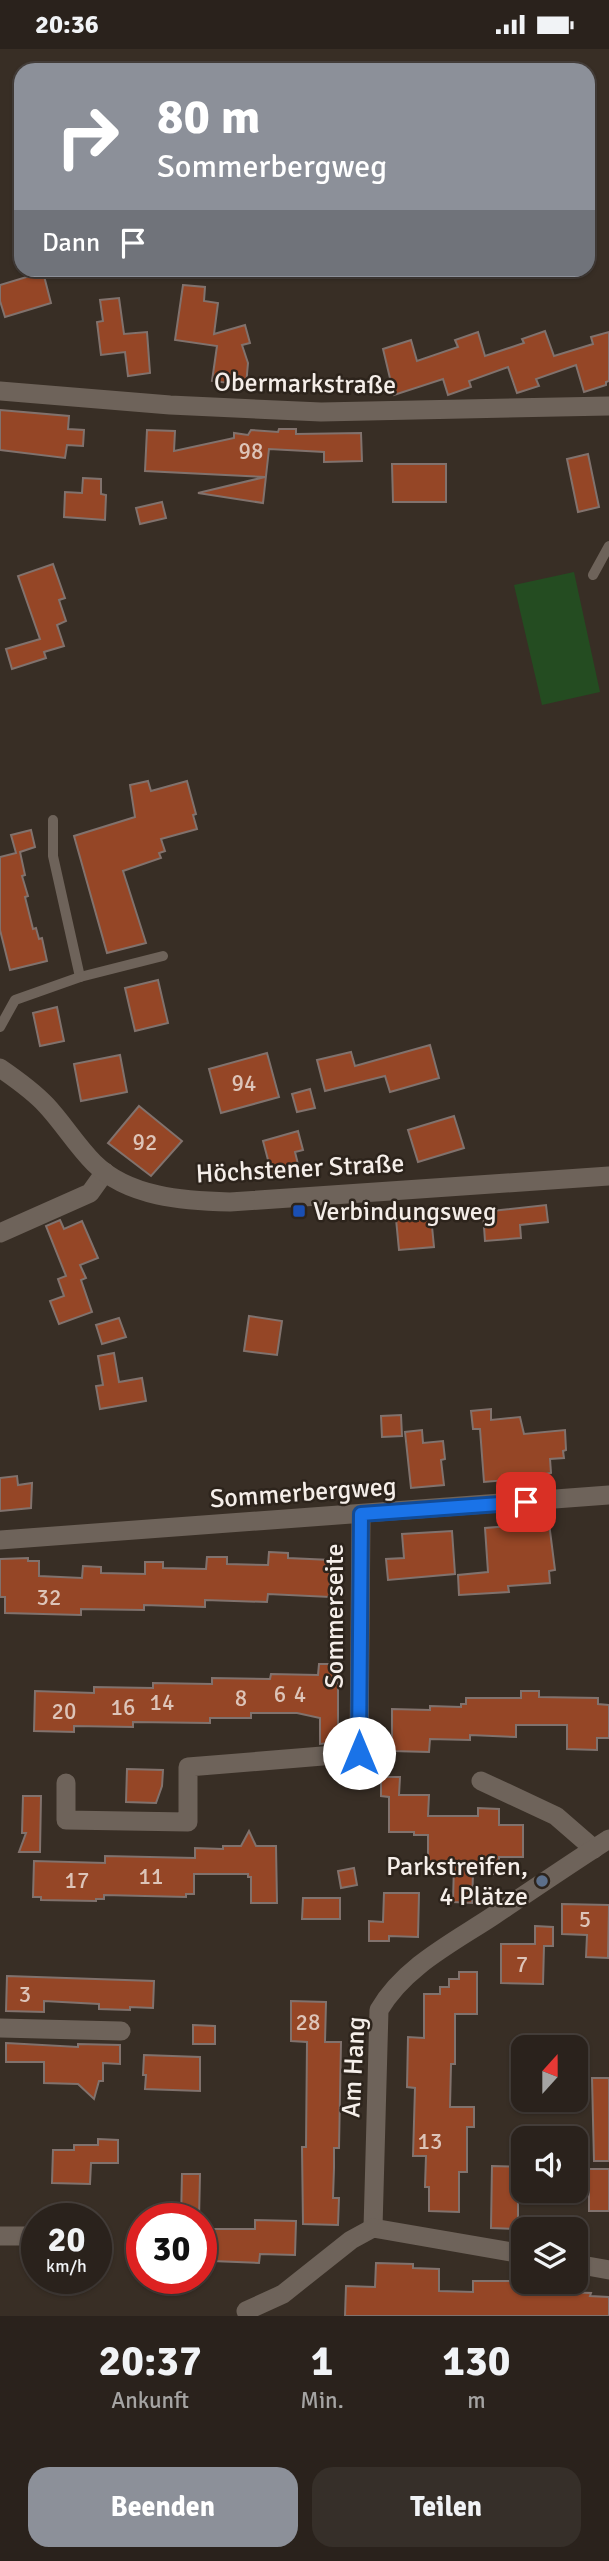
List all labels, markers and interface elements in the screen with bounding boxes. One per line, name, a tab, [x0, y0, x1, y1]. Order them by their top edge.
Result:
text: 20:36	[35, 9, 99, 41]
text: 80 m	[157, 87, 260, 147]
icon: right	[42, 91, 133, 182]
text: Sommerbergweg	[157, 147, 387, 186]
icon: arrive	[114, 224, 152, 262]
text: Dann	[42, 227, 100, 259]
street label: Obermarkstraße	[214, 366, 396, 402]
house number: 98	[239, 437, 263, 466]
house number: 94	[232, 1069, 256, 1098]
house number: 92	[133, 1128, 157, 1157]
street label: Höchstener Straße	[195, 1148, 405, 1190]
place label: Verbindungsweg	[313, 1196, 497, 1228]
marker: Verbindungsweg	[291, 1203, 307, 1219]
street label: Sommerbergweg	[209, 1471, 397, 1515]
pin	[496, 1472, 556, 1532]
icon: arrive	[507, 1483, 545, 1521]
street label: Sommerseite	[319, 1543, 351, 1689]
house number: 32	[37, 1583, 61, 1612]
house number: 6	[274, 1680, 286, 1709]
house number: 4	[294, 1680, 306, 1709]
house number: 8	[235, 1684, 247, 1713]
house number: 14	[150, 1688, 174, 1717]
house number: 16	[111, 1693, 135, 1722]
house number: 20	[52, 1697, 76, 1726]
position arrow	[322, 1716, 396, 1790]
place label: Parkstreifen, 4 Plätze	[386, 1851, 528, 1913]
house number: 11	[139, 1862, 163, 1891]
house number: 17	[65, 1866, 89, 1895]
marker: Parkstreifen, 4 Plätze	[534, 1873, 550, 1889]
house number: 5	[579, 1905, 591, 1934]
house number: 7	[516, 1950, 528, 1979]
house number: 3	[19, 1980, 31, 2009]
house number: 28	[296, 2008, 320, 2037]
street label: Am Hang	[335, 2016, 373, 2118]
north arrow	[511, 2035, 588, 2112]
map controls	[511, 2035, 588, 2294]
button: sound	[511, 2126, 588, 2203]
house number: 13	[418, 2127, 442, 2156]
speed limit sign: 30	[126, 2203, 217, 2294]
button: layers	[511, 2217, 588, 2294]
text: 20	[48, 2218, 85, 2261]
text: km/h	[46, 2255, 87, 2277]
text: 20:37	[99, 2336, 202, 2387]
text: 1	[311, 2336, 333, 2387]
text: 130	[442, 2336, 510, 2387]
text: Ankunft	[111, 2386, 189, 2415]
text: Min.	[300, 2386, 344, 2415]
text: m	[467, 2386, 486, 2415]
button: Beenden	[28, 2467, 298, 2547]
button: Teilen	[312, 2467, 581, 2547]

